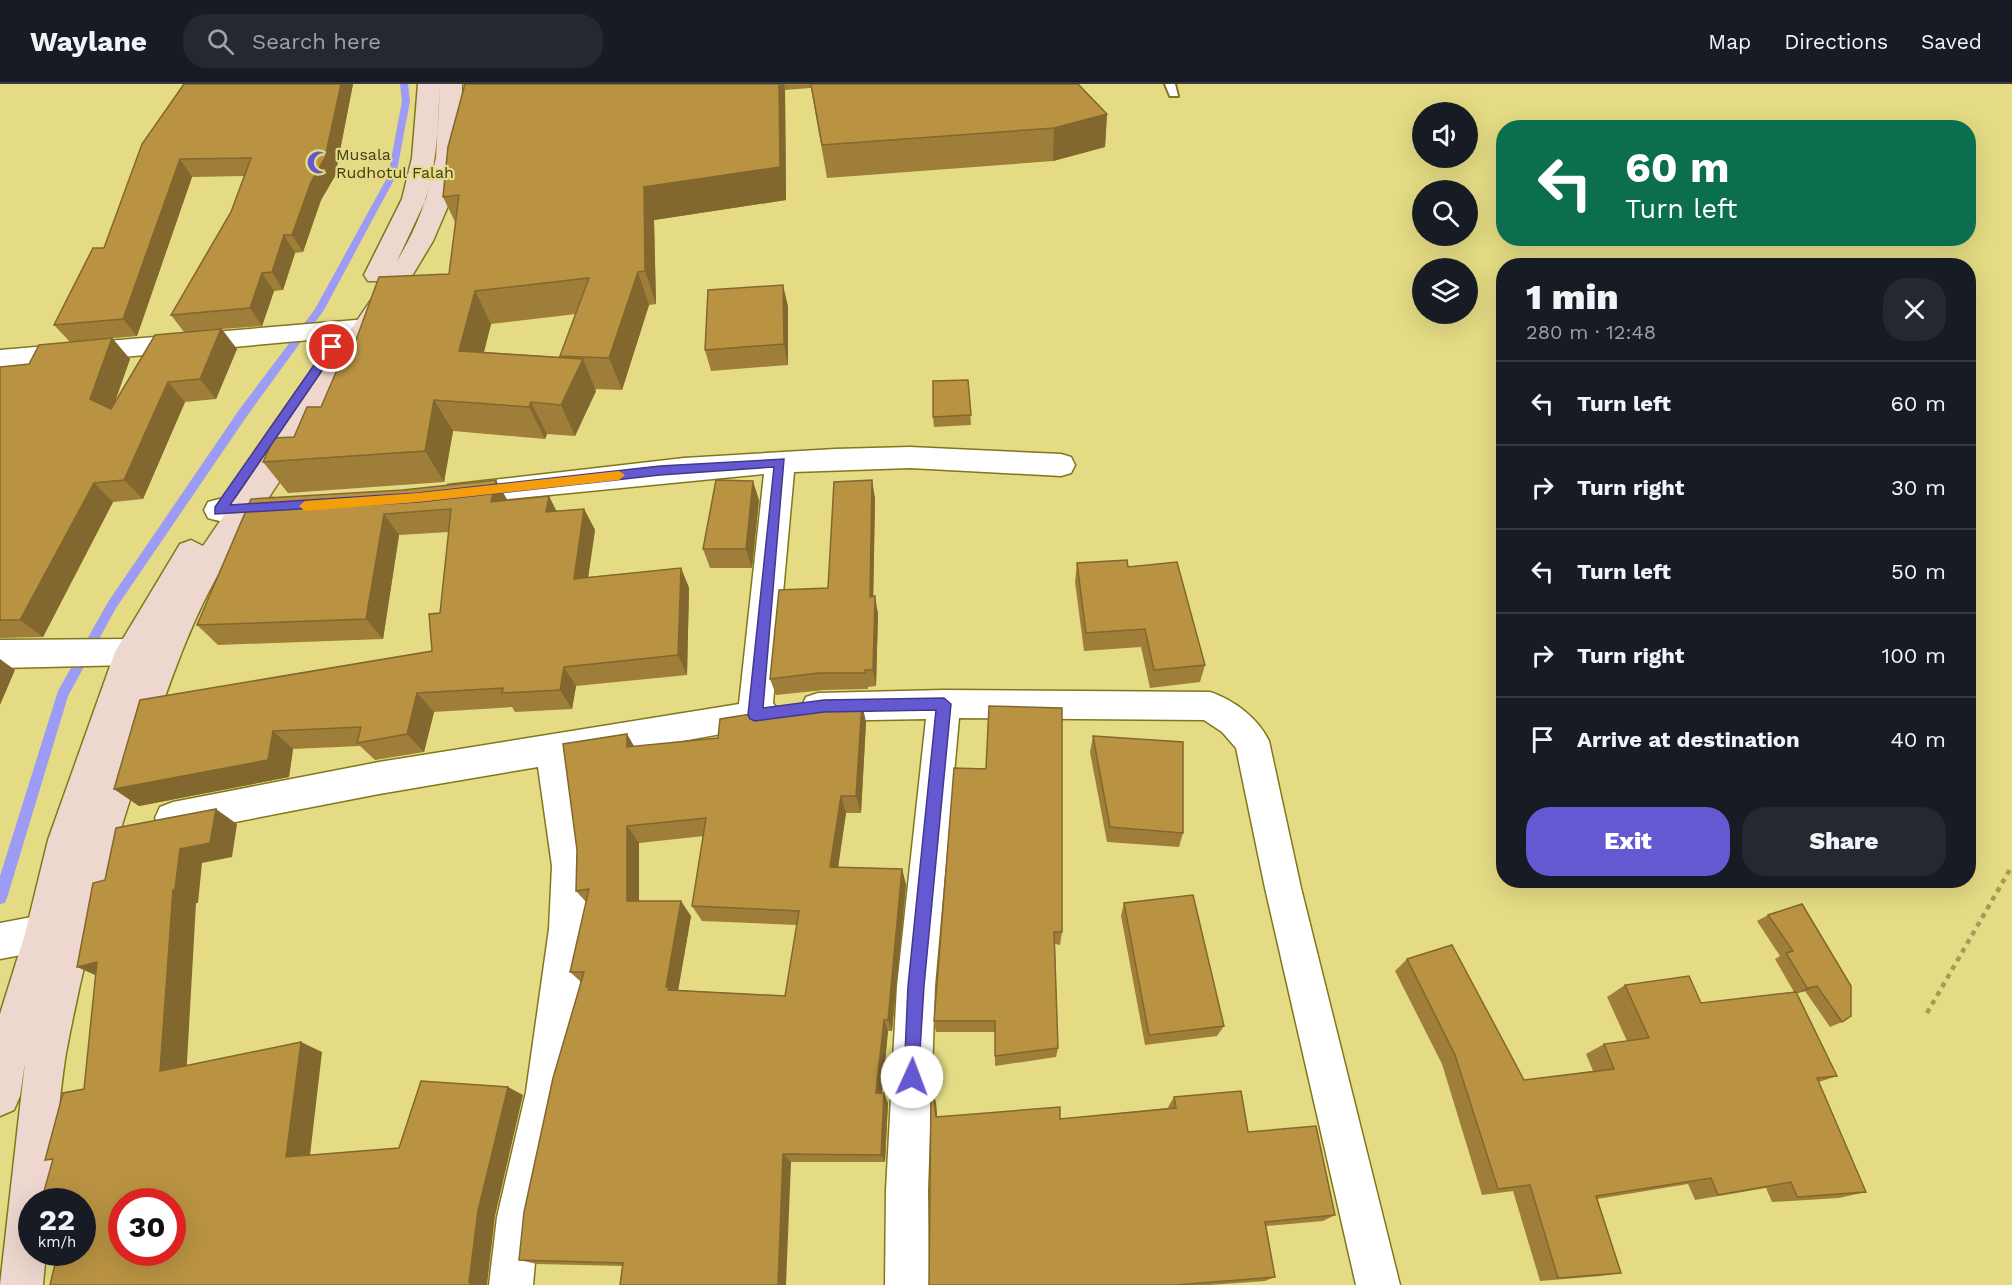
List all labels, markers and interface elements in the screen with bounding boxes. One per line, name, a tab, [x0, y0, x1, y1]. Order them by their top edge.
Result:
search box	[183, 14, 603, 68]
text: Waylane	[30, 25, 147, 58]
icon: search	[204, 25, 237, 58]
text: Search here	[252, 29, 381, 54]
text: Map	[1708, 29, 1751, 54]
text: Directions	[1784, 29, 1888, 54]
text: Saved	[1921, 29, 1982, 54]
map controls	[1412, 102, 1478, 324]
button: sound	[1412, 102, 1478, 168]
text: 60 m	[1625, 143, 1729, 192]
icon: left	[1526, 144, 1604, 222]
place label: Musala Rudhotul Falah	[336, 145, 454, 182]
mosque icon: Musala Rudhotul Falah	[305, 150, 331, 176]
button: search	[1412, 180, 1478, 246]
text: Turn left	[1625, 193, 1737, 225]
button: layers	[1412, 258, 1478, 324]
text: 1 min	[1526, 276, 1619, 318]
button: close	[1883, 278, 1946, 341]
text: 280 m · 12:48	[1526, 320, 1656, 344]
pin	[306, 321, 357, 372]
icon: arrive	[315, 330, 348, 363]
icon: left	[1526, 387, 1559, 420]
text: Turn left	[1577, 391, 1671, 416]
text: 60 m	[1890, 391, 1946, 416]
icon: right	[1526, 471, 1559, 504]
text: Turn right	[1577, 475, 1684, 500]
text: 30 m	[1891, 475, 1946, 500]
icon: left	[1526, 555, 1559, 588]
text: Turn left	[1577, 559, 1671, 584]
text: 50 m	[1891, 559, 1946, 584]
icon: right	[1526, 639, 1559, 672]
text: Turn right	[1577, 643, 1684, 668]
text: 100 m	[1882, 643, 1946, 668]
icon: arrive	[1526, 723, 1559, 756]
text: Arrive at destination	[1577, 727, 1800, 752]
text: 40 m	[1890, 727, 1946, 752]
button: Exit	[1526, 807, 1730, 876]
button: Share	[1742, 807, 1946, 876]
position arrow	[880, 1045, 944, 1109]
speed limit sign: 30	[108, 1188, 186, 1266]
text: 22	[39, 1202, 75, 1237]
text: km/h	[38, 1233, 76, 1251]

